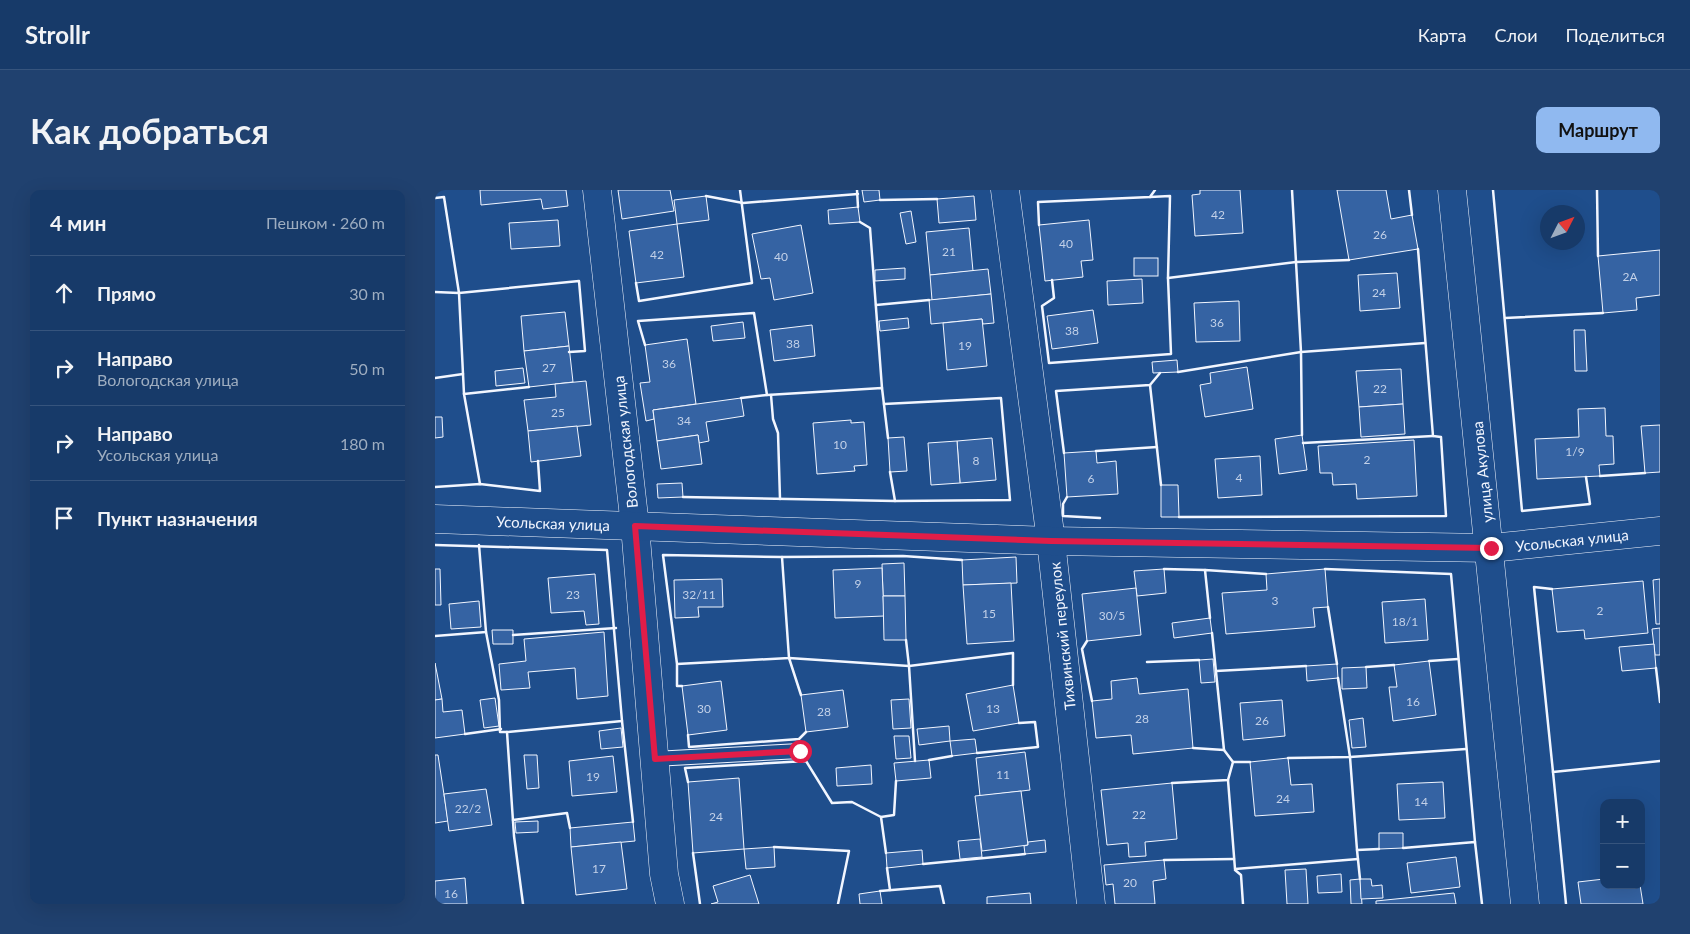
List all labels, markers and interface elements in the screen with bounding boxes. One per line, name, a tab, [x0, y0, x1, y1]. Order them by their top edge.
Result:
text: Strollr	[25, 20, 90, 49]
text: Карта	[1418, 24, 1466, 46]
text: Слои	[1494, 24, 1538, 46]
text: Поделиться	[1566, 24, 1665, 46]
button: Маршрут	[1536, 107, 1660, 153]
text: Как добраться	[30, 109, 269, 151]
north arrow	[1540, 205, 1585, 250]
house number: 42	[1211, 207, 1225, 222]
text: 4 мин	[50, 210, 107, 235]
text: Пешком · 260 m	[266, 213, 385, 232]
house number: 26	[1373, 227, 1387, 242]
house number: 40	[1059, 236, 1073, 251]
house number: 21	[942, 244, 956, 259]
house number: 42	[650, 247, 664, 262]
house number: 40	[774, 249, 788, 264]
house number: 2А	[1622, 269, 1638, 284]
icon: ahead	[50, 279, 78, 307]
text: Прямо	[97, 282, 156, 305]
text: 30 m	[349, 284, 385, 303]
house number: 24	[1372, 285, 1386, 300]
house number: 36	[1210, 315, 1224, 330]
house number: 38	[1065, 323, 1079, 338]
house number: 38	[786, 336, 800, 351]
house number: 19	[958, 338, 972, 353]
text: Направо	[97, 347, 173, 370]
icon: right	[50, 354, 78, 382]
house number: 36	[662, 356, 676, 371]
text: 50 m	[349, 359, 385, 378]
house number: 27	[542, 360, 556, 375]
text: Вологодская улица	[97, 370, 239, 389]
street label: Вологодская улица	[609, 375, 641, 509]
house number: 22	[1373, 381, 1387, 396]
house number: 25	[551, 405, 565, 420]
house number: 34	[677, 413, 691, 428]
street label: улица Акулова	[1468, 420, 1496, 524]
text: Направо	[97, 422, 173, 445]
icon: right	[50, 429, 78, 457]
text: 180 m	[340, 434, 385, 453]
house number: 10	[833, 437, 847, 452]
house number: 1/9	[1565, 444, 1585, 459]
text: Усольская улица	[97, 445, 218, 464]
house number: 2	[1364, 452, 1371, 467]
house number: 8	[973, 453, 980, 468]
house number: 4	[1236, 470, 1243, 485]
house number: 6	[1088, 471, 1095, 486]
icon: arrive	[50, 504, 78, 532]
text: Пункт назначения	[97, 507, 258, 530]
street label: Усольская улица	[496, 512, 610, 534]
street label: Усольская улица	[1514, 525, 1630, 555]
route end	[1480, 537, 1503, 560]
street label: Тихвинский переулок	[1045, 561, 1079, 711]
house number: 9	[855, 576, 862, 591]
house number: 23	[566, 587, 580, 602]
house number: 32/11	[682, 587, 716, 602]
house number: 3	[1272, 593, 1279, 608]
house number: 2	[1597, 603, 1604, 618]
house number: 15	[982, 606, 996, 621]
house number: 30/5	[1099, 608, 1125, 623]
house number: 18/1	[1392, 614, 1418, 629]
house number: 16	[1406, 694, 1420, 709]
house number: 30	[697, 701, 711, 716]
house number: 13	[986, 701, 1000, 716]
house number: 28	[817, 704, 831, 719]
house number: 28	[1135, 711, 1149, 726]
house number: 26	[1255, 713, 1269, 728]
route start	[789, 740, 812, 763]
house number: 11	[996, 767, 1010, 782]
house number: 19	[586, 769, 600, 784]
house number: 24	[1276, 791, 1290, 806]
house number: 14	[1414, 794, 1428, 809]
map controls	[1600, 799, 1645, 889]
button: +	[1600, 799, 1645, 844]
house number: 22/2	[455, 801, 481, 816]
house number: 22	[1132, 807, 1146, 822]
house number: 24	[709, 809, 723, 824]
button: −	[1600, 844, 1645, 889]
house number: 17	[592, 861, 606, 876]
house number: 20	[1123, 875, 1137, 890]
house number: 16	[444, 886, 458, 901]

